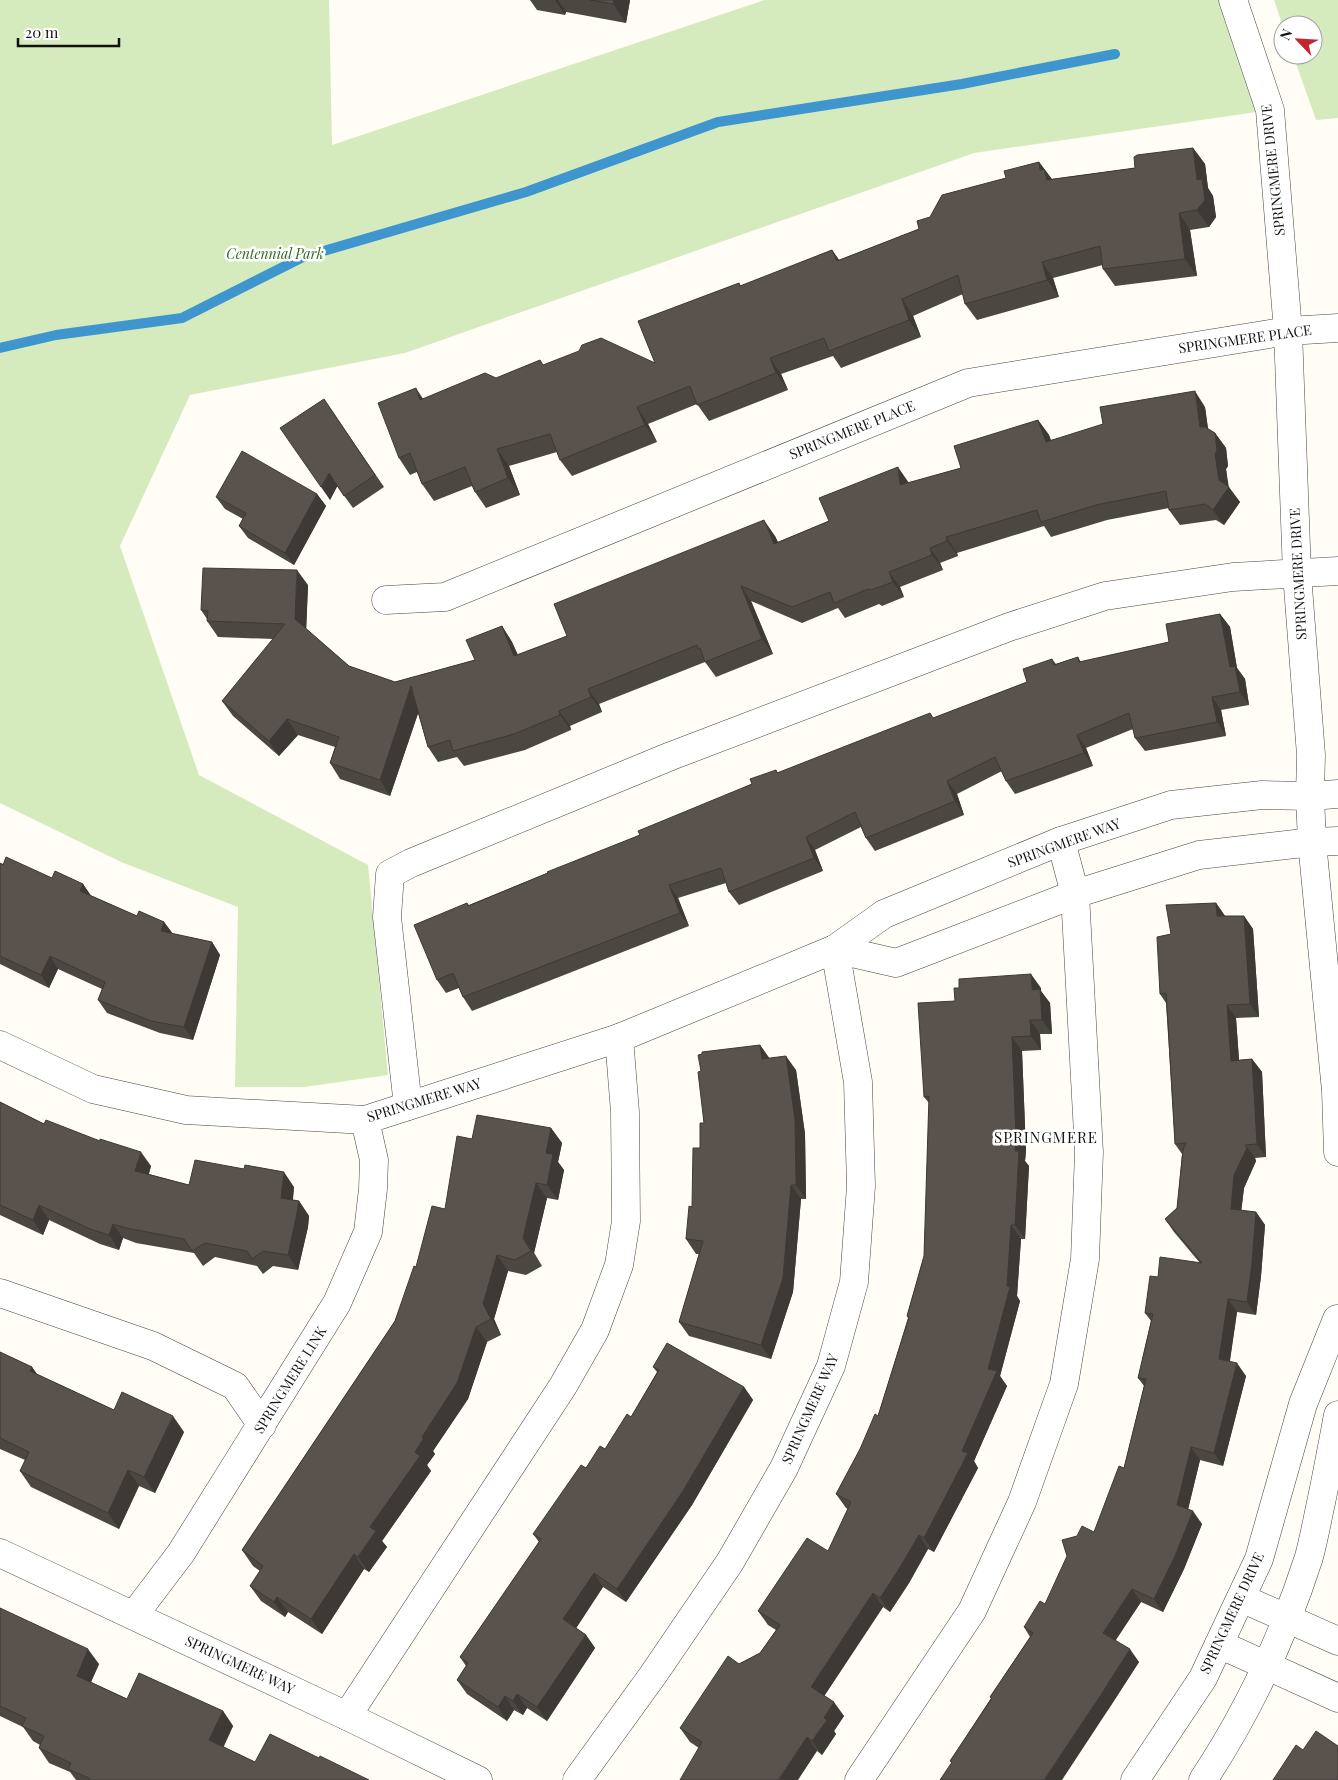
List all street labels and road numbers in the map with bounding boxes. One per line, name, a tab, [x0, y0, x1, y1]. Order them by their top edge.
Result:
street label: SPRINGMERE DRIVE	[1256, 103, 1289, 237]
street label: SPRINGMERE PLACE	[1177, 320, 1313, 357]
street label: SPRINGMERE PLACE	[786, 396, 918, 463]
street label: SPRINGMERE DRIVE	[1285, 508, 1310, 641]
street label: SPRINGMERE WAY	[1005, 813, 1124, 872]
street label: SPRINGMERE WAY	[364, 1073, 484, 1126]
street label: SPRINGMERE LINK	[249, 1322, 331, 1437]
street label: SPRINGMERE WAY	[777, 1350, 843, 1467]
street label: SPRINGMERE DRIVE	[1195, 1549, 1268, 1677]
street label: SPRINGMERE WAY	[182, 1631, 299, 1699]

